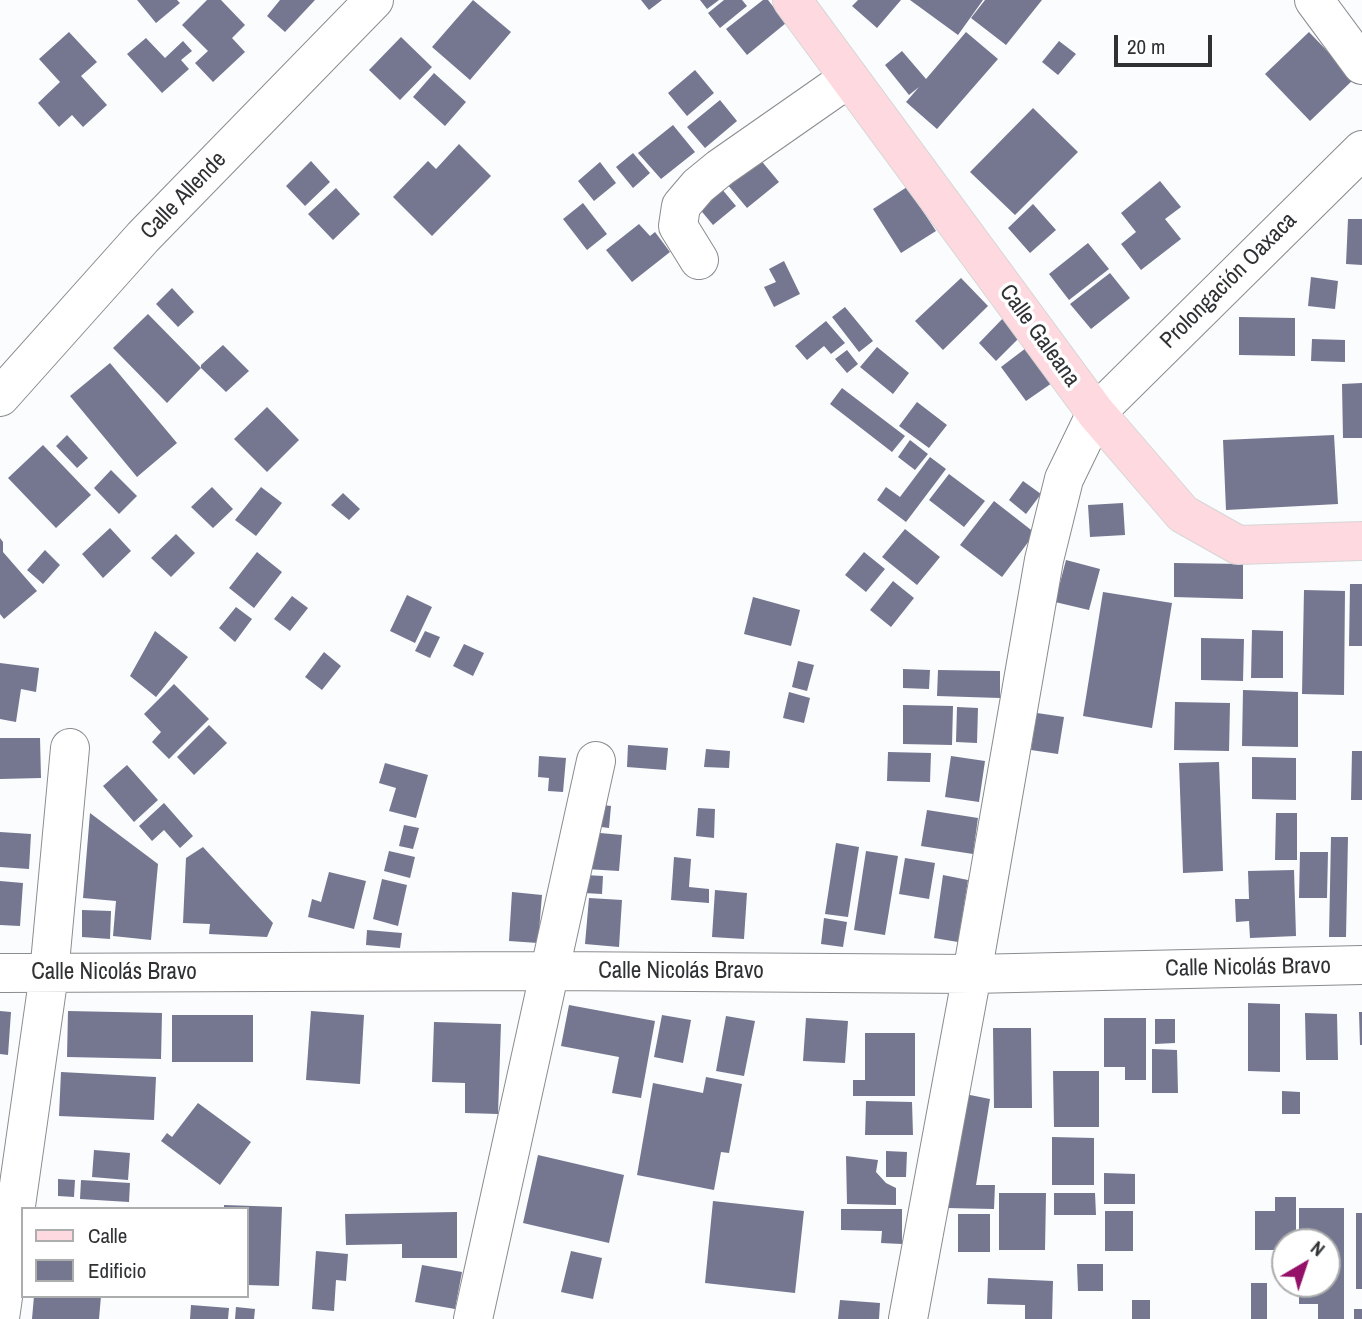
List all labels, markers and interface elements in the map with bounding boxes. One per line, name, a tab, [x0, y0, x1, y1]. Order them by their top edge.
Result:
scale bar	[1117, 21, 1215, 65]
text: 20 m	[1127, 32, 1165, 61]
street label: Calle Allende	[135, 146, 233, 246]
street label: Prolongación Oaxaca	[1155, 207, 1303, 355]
street label: Calle Galeana	[993, 280, 1085, 392]
street label: Calle Nicolás Bravo	[1165, 953, 1331, 983]
street label: Calle Nicolás Bravo	[598, 958, 764, 986]
street label: Calle Nicolás Bravo	[31, 959, 197, 987]
legend	[21, 1207, 248, 1298]
text: Calle	[88, 1221, 127, 1250]
north arrow	[1271, 1228, 1341, 1298]
text: N	[1305, 1235, 1331, 1262]
text: Edificio	[88, 1256, 146, 1285]

